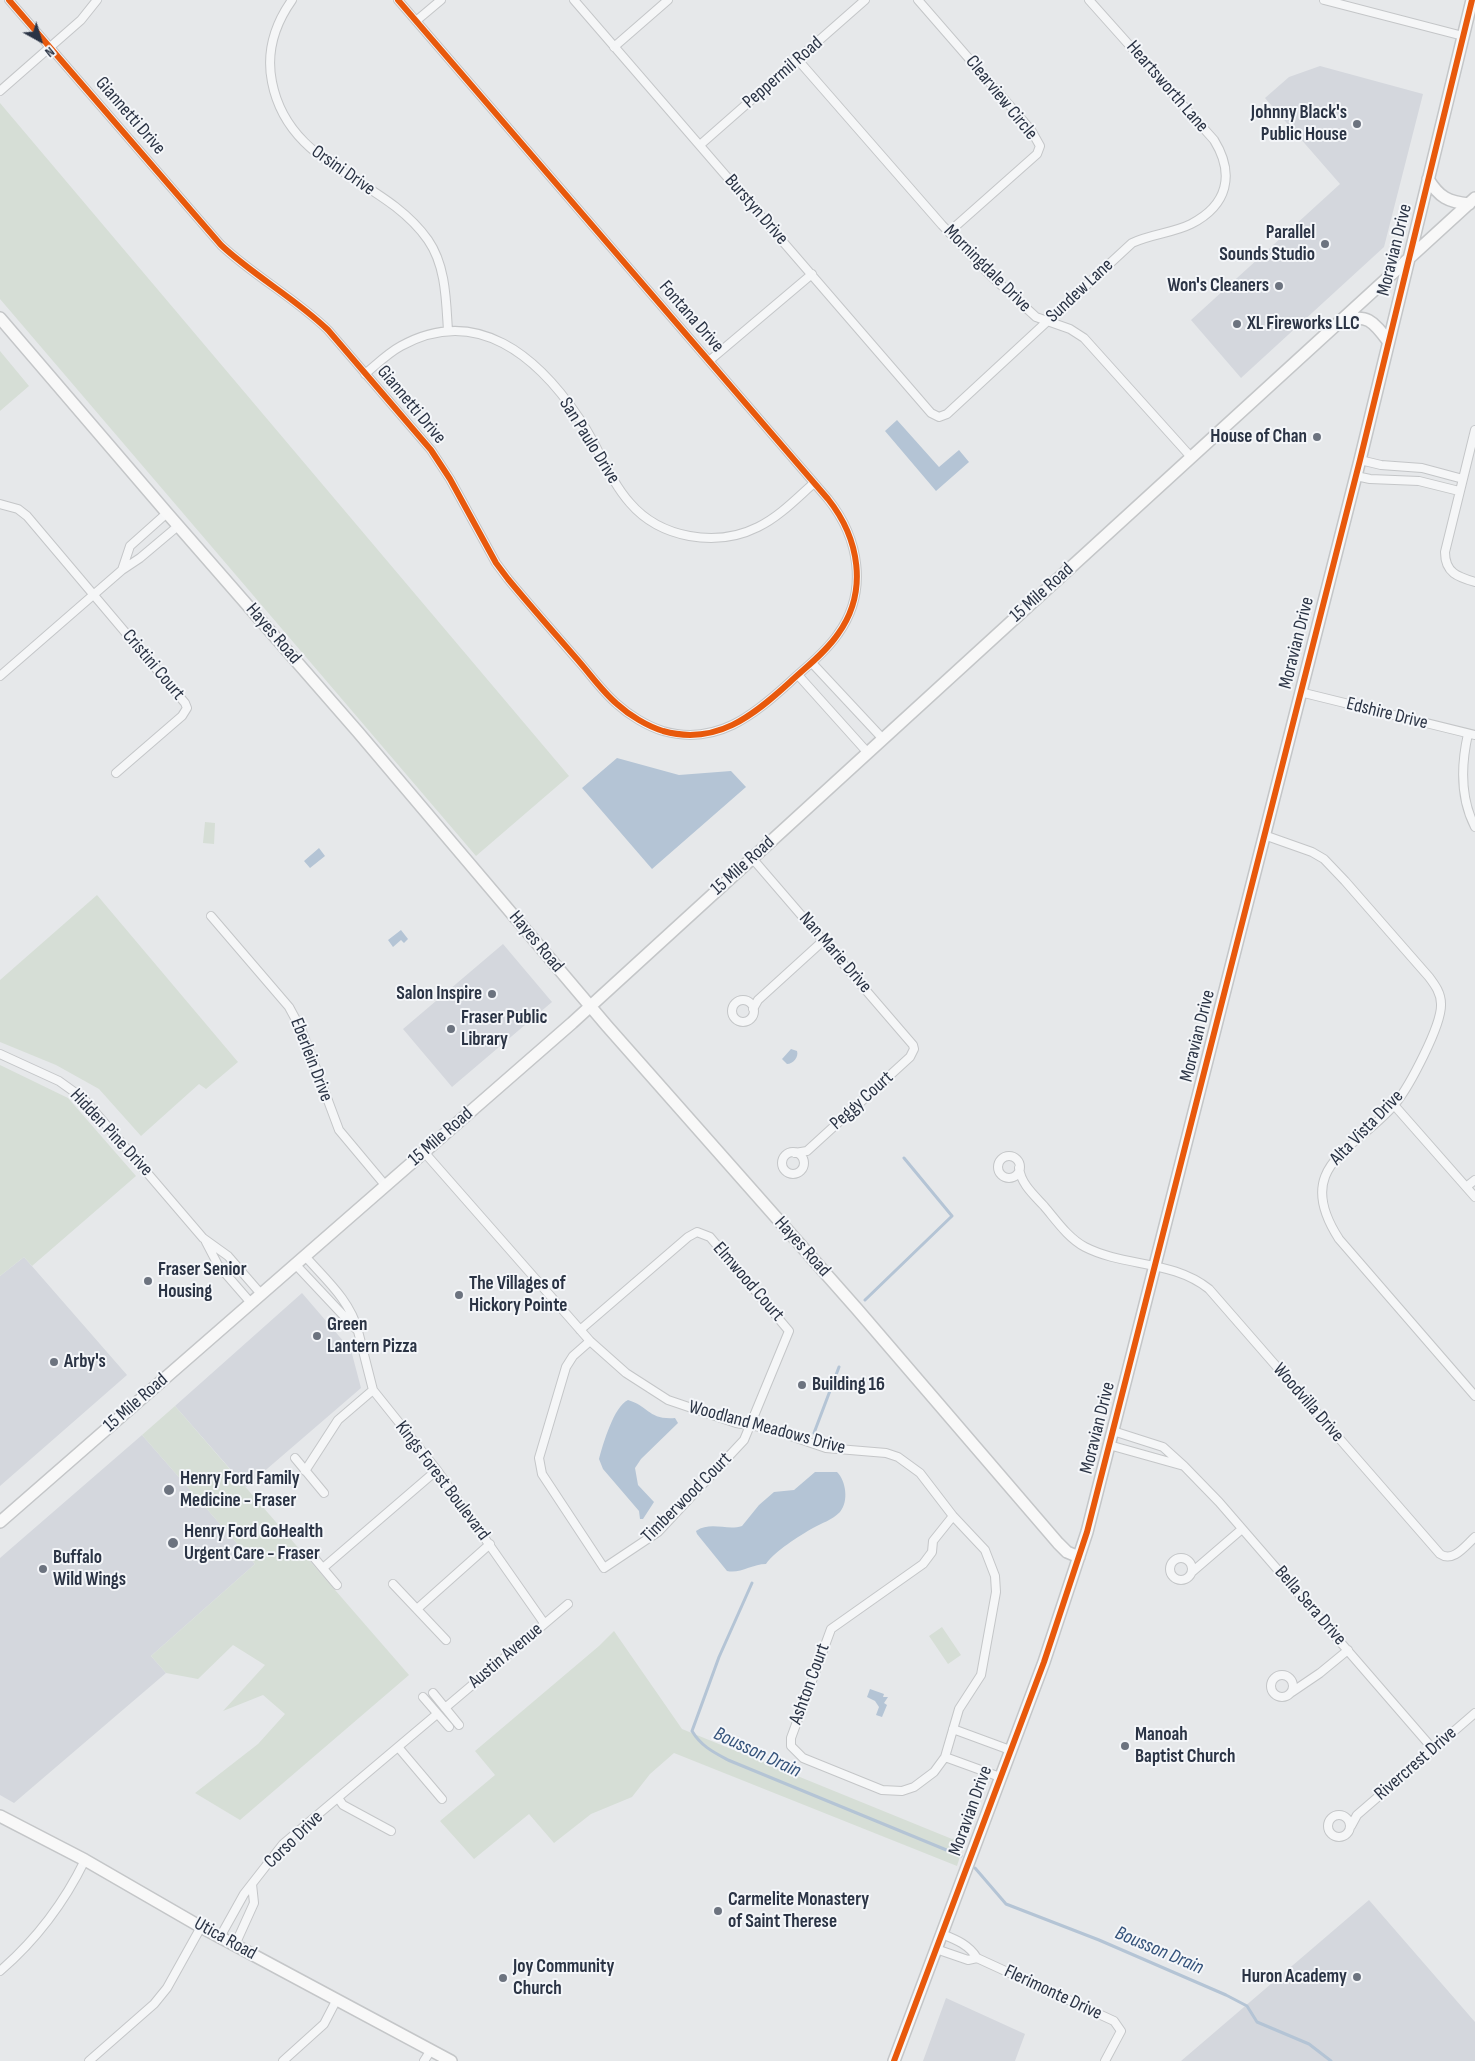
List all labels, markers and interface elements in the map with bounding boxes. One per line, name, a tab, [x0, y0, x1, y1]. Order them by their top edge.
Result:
north arrow	[15, 15, 65, 65]
street label: Peppermil Road	[738, 32, 828, 114]
street label: Heartsworth Lane	[1121, 37, 1213, 137]
text: N	[42, 43, 58, 61]
street label: Clearview Circle	[960, 51, 1042, 145]
street label: Giannetti Drive	[90, 72, 170, 160]
place label: Johnny Black's Public House	[1251, 102, 1347, 146]
marker: Johnny Black's Public House	[1351, 118, 1363, 130]
street label: Orsini Drive	[307, 141, 379, 201]
street label: Burstyn Drive	[719, 170, 793, 250]
street label: Moravian Drive	[1373, 202, 1417, 298]
street label: Morningdale Drive	[938, 220, 1036, 318]
place label: Parallel Sounds Studio	[1219, 222, 1315, 266]
marker: Parallel Sounds Studio	[1319, 238, 1331, 250]
street label: Sundew Lane	[1042, 254, 1118, 328]
place label: Won's Cleaners	[1167, 275, 1269, 297]
street label: Fontana Drive	[654, 276, 728, 358]
marker: Won's Cleaners	[1273, 280, 1285, 292]
place label: XL Fireworks LLC	[1247, 313, 1360, 335]
marker: XL Fireworks LLC	[1231, 318, 1243, 330]
street label: Giannetti Drive	[372, 361, 450, 449]
street label: San Paulo Drive	[554, 394, 624, 488]
place label: House of Chan	[1210, 426, 1307, 448]
marker: House of Chan	[1311, 431, 1323, 443]
street label: 15 Mile Road	[1005, 558, 1079, 628]
street label: Moravian Drive	[1275, 595, 1319, 691]
street label: Hayes Road	[240, 599, 306, 669]
street label: Cristini Court	[117, 625, 189, 705]
street label: Edshire Drive	[1344, 693, 1430, 735]
street label: 15 Mile Road	[706, 831, 780, 901]
street label: Hayes Road	[504, 907, 568, 977]
street label: Nan Marie Drive	[794, 908, 876, 998]
place label: Salon Inspire	[396, 983, 482, 1005]
marker: Salon Inspire	[486, 988, 498, 1000]
street label: Moravian Drive	[1176, 988, 1220, 1084]
place label: Fraser Public Library	[461, 1007, 547, 1051]
street label: Eberlein Drive	[285, 1015, 337, 1105]
marker: Fraser Public Library	[445, 1023, 457, 1035]
street label: Peggy Court	[826, 1067, 898, 1135]
street label: Hidden Pine Drive	[65, 1085, 157, 1181]
street label: Alta Vista Drive	[1325, 1086, 1409, 1170]
street label: 15 Mile Road	[404, 1103, 478, 1171]
street label: Hayes Road	[769, 1212, 835, 1282]
street label: Elmwood Court	[708, 1238, 788, 1326]
place label: Fraser Senior Housing	[158, 1259, 247, 1303]
place label: The Villages of Hickory Pointe	[469, 1273, 567, 1317]
marker: Fraser Senior Housing	[142, 1275, 154, 1287]
marker: The Villages of Hickory Pointe	[453, 1289, 465, 1301]
place label: Green Lantern Pizza	[327, 1314, 417, 1358]
marker: Green Lantern Pizza	[311, 1330, 323, 1342]
place label: Arby's	[64, 1351, 106, 1373]
marker: Arby's	[48, 1356, 60, 1368]
street label: Woodvilla Drive	[1268, 1359, 1348, 1447]
street label: 15 Mile Road	[99, 1369, 173, 1437]
place label: Building 16	[812, 1374, 885, 1396]
marker: Building 16	[796, 1379, 808, 1391]
street label: Moravian Drive	[1076, 1380, 1120, 1476]
street label: Woodland Meadows Drive	[686, 1396, 848, 1460]
street label: Kings Forest Boulevard	[390, 1417, 494, 1545]
street label: Timberwood Court	[637, 1448, 737, 1548]
place label: Henry Ford Family Medicine - Fraser	[180, 1468, 300, 1512]
marker: Henry Ford Family Medicine - Fraser	[162, 1483, 176, 1497]
place label: Henry Ford GoHealth Urgent Care - Fraser	[184, 1521, 323, 1565]
marker: Henry Ford GoHealth Urgent Care - Fraser	[166, 1536, 180, 1550]
place label: Buffalo Wild Wings	[53, 1547, 126, 1591]
street label: Bella Sera Drive	[1269, 1562, 1351, 1650]
marker: Buffalo Wild Wings	[37, 1563, 49, 1575]
street label: Austin Avenue	[464, 1618, 548, 1694]
street label: Ashton Court	[785, 1640, 835, 1728]
water label: Bousson Drain	[709, 1722, 805, 1784]
street label: Rivercrest Drive	[1370, 1722, 1462, 1806]
place label: Manoah Baptist Church	[1135, 1724, 1235, 1768]
marker: Manoah Baptist Church	[1119, 1740, 1131, 1752]
street label: Moravian Drive	[944, 1763, 998, 1859]
street label: Corso Drive	[260, 1806, 328, 1874]
place label: Carmelite Monastery of Saint Therese	[728, 1889, 869, 1933]
marker: Carmelite Monastery of Saint Therese	[712, 1905, 724, 1917]
street label: Utica Road	[190, 1913, 260, 1965]
water label: Bousson Drain	[1111, 1922, 1207, 1980]
place label: Joy Community Church	[513, 1956, 614, 2000]
street label: Flerimonte Drive	[1001, 1960, 1105, 2026]
place label: Huron Academy	[1242, 1966, 1347, 1988]
marker: Huron Academy	[1351, 1971, 1363, 1983]
marker: Joy Community Church	[497, 1972, 509, 1984]

